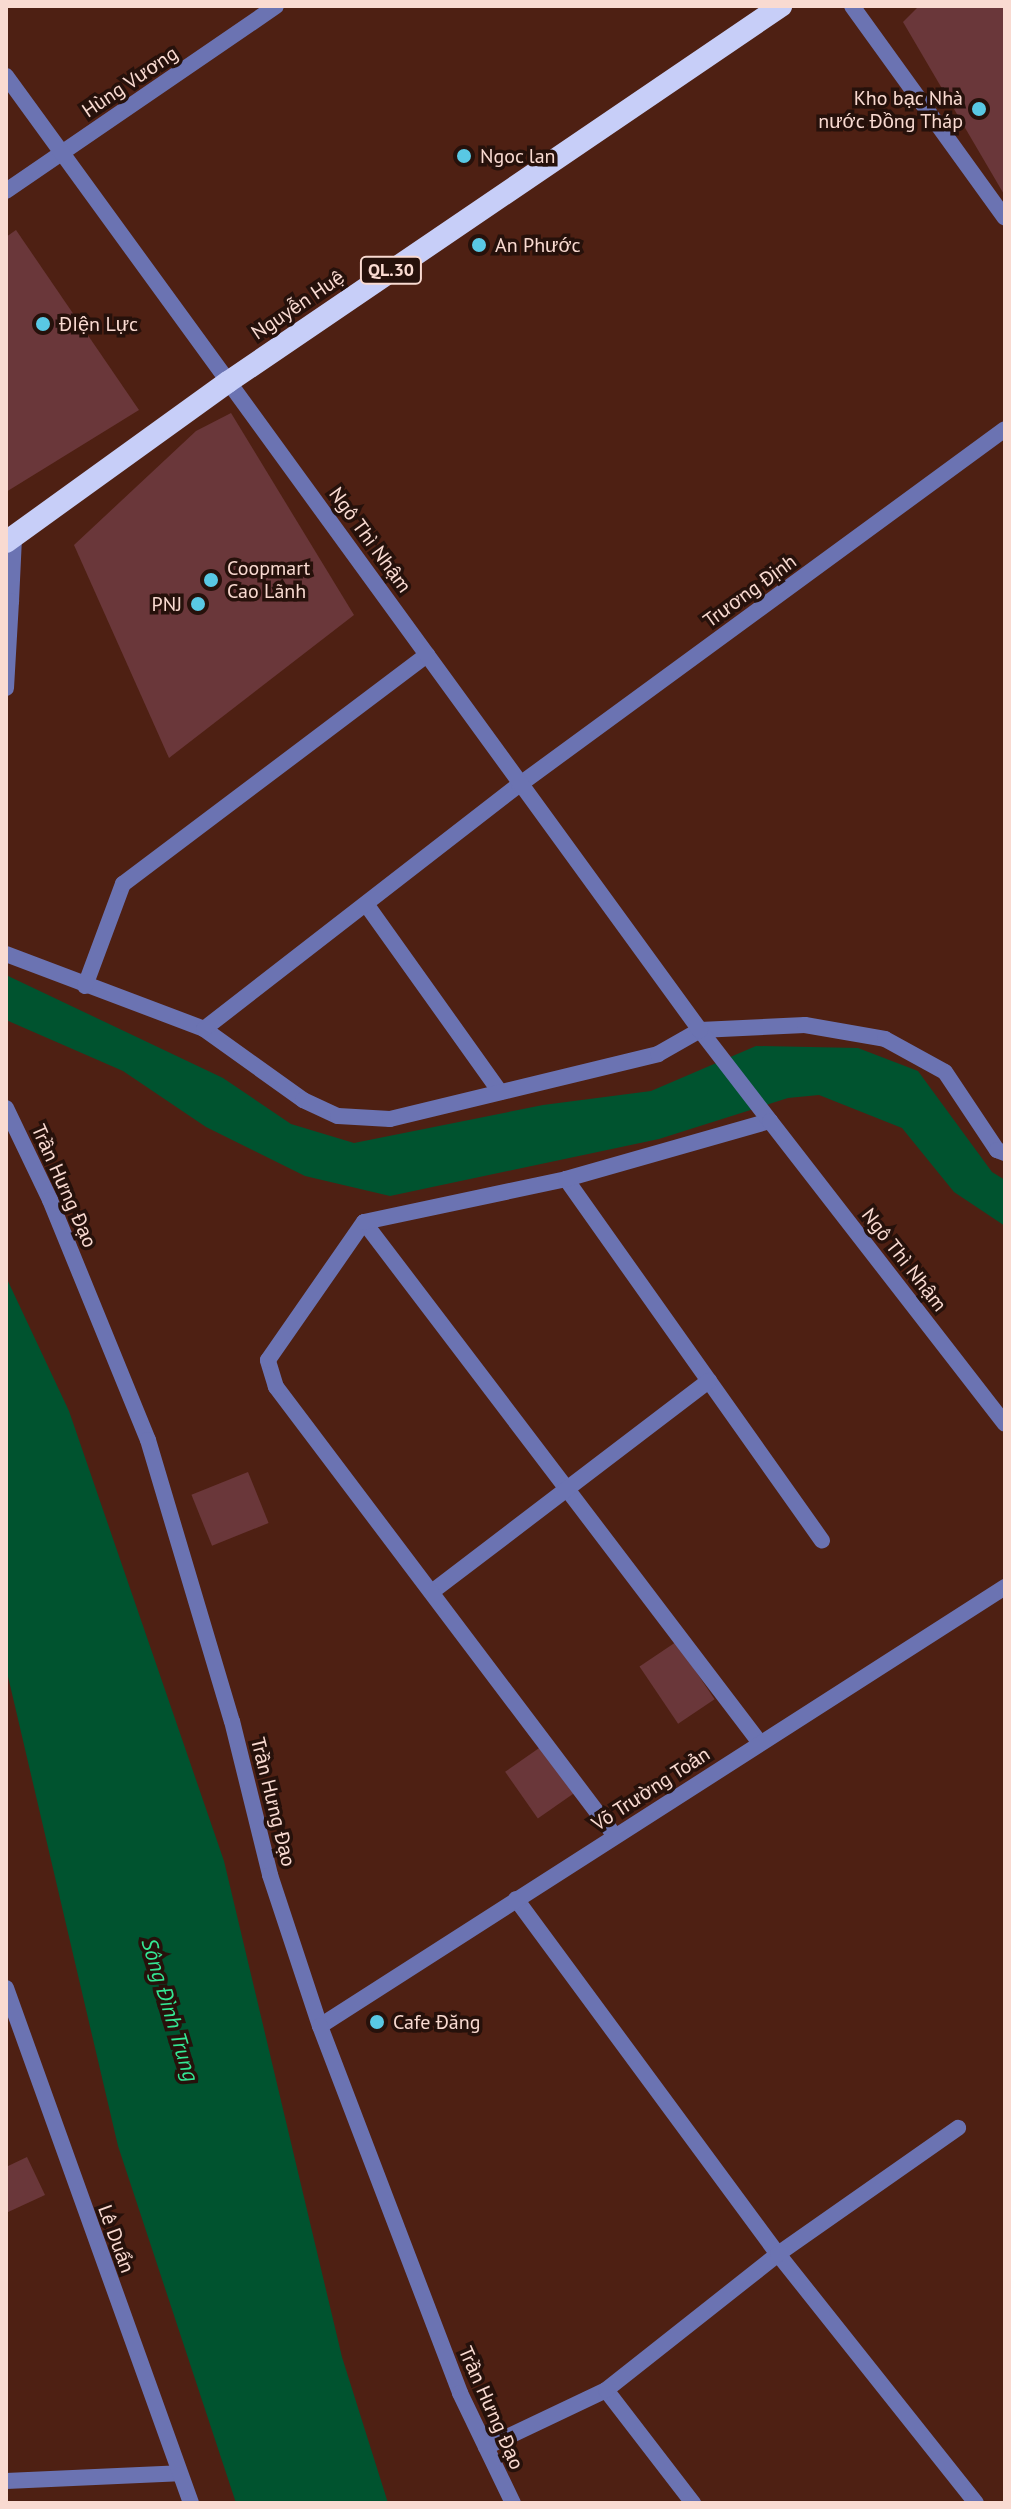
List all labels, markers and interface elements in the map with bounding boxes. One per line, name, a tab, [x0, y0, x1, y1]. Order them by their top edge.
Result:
street label: Hùng Vương	[77, 41, 183, 123]
place label: Kho bạc Nhà nước Đồng Tháp	[817, 86, 963, 133]
marker: Kho bạc Nhà nước Đồng Tháp	[970, 100, 988, 118]
place label: Ngoc lan	[480, 144, 556, 168]
marker: Ngoc lan	[455, 147, 473, 165]
place label: An Phước	[495, 233, 581, 257]
marker: An Phước	[470, 236, 488, 254]
road number: QL.30	[359, 256, 423, 284]
street label: Nguyễn Huệ	[247, 265, 349, 345]
place label: ĐIện Lực	[59, 312, 138, 336]
marker: ĐIện Lực	[34, 315, 52, 333]
street label: Ngô Thì Nhậm	[324, 482, 416, 598]
street label: Trương Định	[699, 549, 801, 633]
place label: Coopmart Cao Lãnh	[227, 556, 310, 603]
marker: Coopmart Cao Lãnh	[202, 571, 220, 589]
place label: PNJ	[152, 592, 182, 616]
marker: PNJ	[189, 595, 207, 613]
street label: Trần Hưng Đạo	[26, 1121, 102, 1251]
street label: Ngô Thì Nhậm	[856, 1203, 952, 1317]
street label: Trần Hưng Đạo	[245, 1735, 301, 1869]
street label: Võ Trường Toản	[587, 1742, 715, 1836]
water label: Sông Đình Trung	[136, 1935, 204, 2085]
place label: Cafe Đăng	[393, 2010, 480, 2034]
marker: Cafe Đăng	[368, 2013, 386, 2031]
street label: Lê Duẩn	[93, 2202, 139, 2276]
street label: Trần Hưng Đạo	[453, 2343, 529, 2473]

